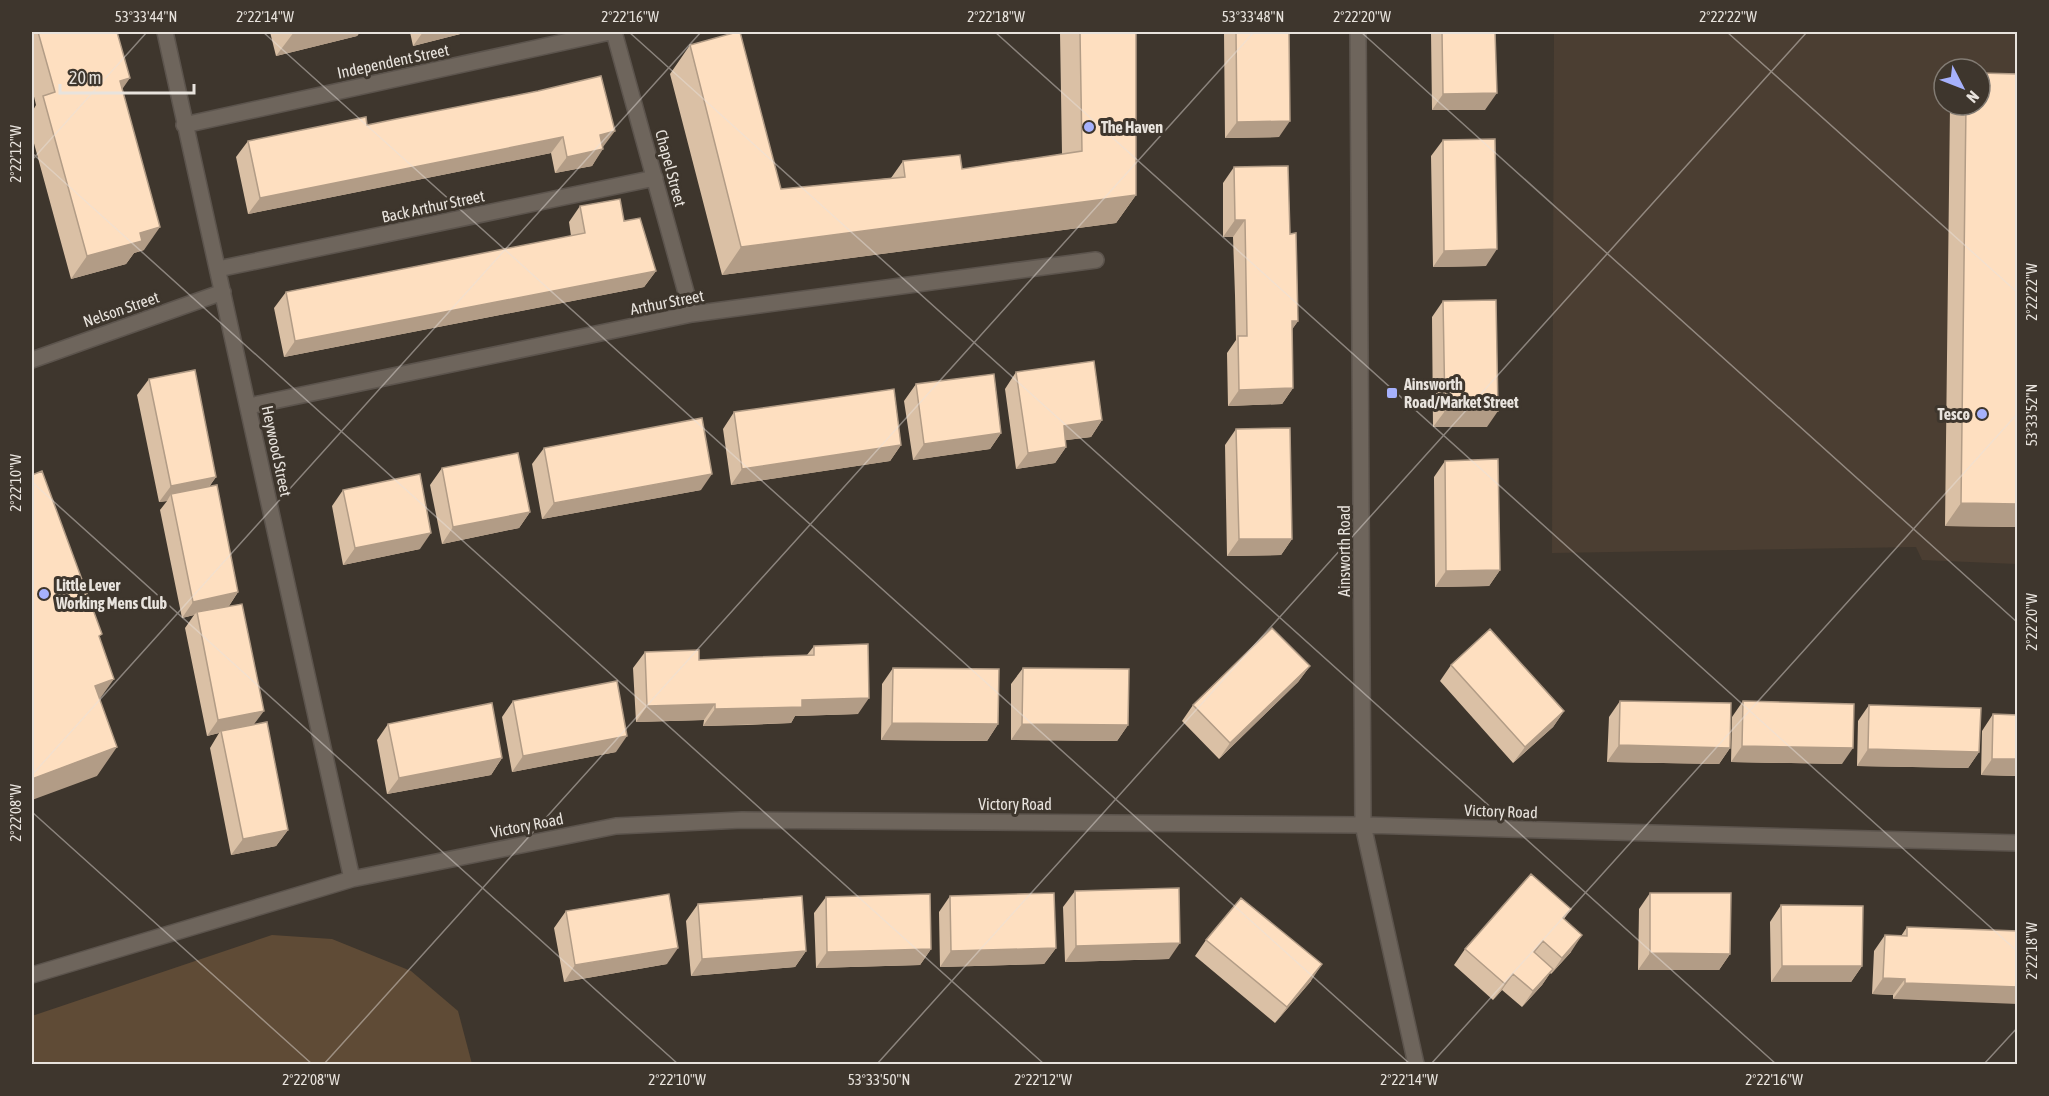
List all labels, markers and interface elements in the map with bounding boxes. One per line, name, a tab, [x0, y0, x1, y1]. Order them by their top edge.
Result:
text: 53°33'44"N	[115, 8, 177, 25]
text: 2°22'14"W	[236, 8, 294, 25]
text: 2°22'16"W	[601, 8, 659, 25]
text: 2°22'18"W	[967, 8, 1025, 25]
text: 53°33'48"N	[1222, 8, 1284, 25]
text: 2°22'20"W	[1333, 8, 1391, 25]
text: 2°22'22"W	[1699, 8, 1757, 25]
street label: Independent Street	[335, 40, 451, 83]
scale bar	[60, 57, 194, 95]
north arrow	[1932, 57, 1992, 117]
text: 20 m	[69, 67, 101, 88]
text: N	[1963, 88, 1983, 107]
place label: The Haven	[1101, 118, 1163, 136]
marker: The Haven	[1082, 120, 1096, 134]
text: 2°22'12"W	[7, 125, 24, 183]
street label: Chapel Street	[651, 128, 690, 209]
street label: Back Arthur Street	[380, 186, 486, 226]
text: 2°22'22"W	[2023, 263, 2040, 321]
street label: Arthur Street	[629, 286, 706, 318]
street label: Nelson Street	[81, 287, 162, 330]
place label: Ainsworth Road/Market Street	[1403, 375, 1519, 411]
text: 53°33'52"N	[2023, 384, 2040, 446]
marker: Ainsworth Road/Market Street	[1385, 386, 1399, 400]
street label: Heywood Street	[258, 404, 295, 499]
place label: Tesco	[1938, 405, 1970, 423]
marker: Tesco	[1975, 407, 1989, 421]
text: 2°22'10"W	[7, 454, 24, 512]
street label: Ainsworth Road	[1335, 505, 1353, 597]
place label: Little Lever Working Mens Club	[55, 576, 168, 612]
marker: Little Lever Working Mens Club	[37, 587, 51, 601]
text: 2°22'20"W	[2023, 593, 2040, 651]
text: 2°22'08"W	[7, 784, 24, 842]
street label: Victory Road	[978, 795, 1052, 814]
street label: Victory Road	[1464, 801, 1538, 822]
street label: Victory Road	[489, 809, 565, 842]
text: 2°22'18"W	[2023, 922, 2040, 980]
text: 2°22'08"W	[282, 1071, 340, 1088]
text: 2°22'10"W	[648, 1071, 706, 1088]
text: 53°33'50"N	[848, 1071, 910, 1088]
text: 2°22'12"W	[1014, 1071, 1072, 1088]
text: 2°22'14"W	[1380, 1071, 1438, 1088]
text: 2°22'16"W	[1745, 1071, 1803, 1088]

